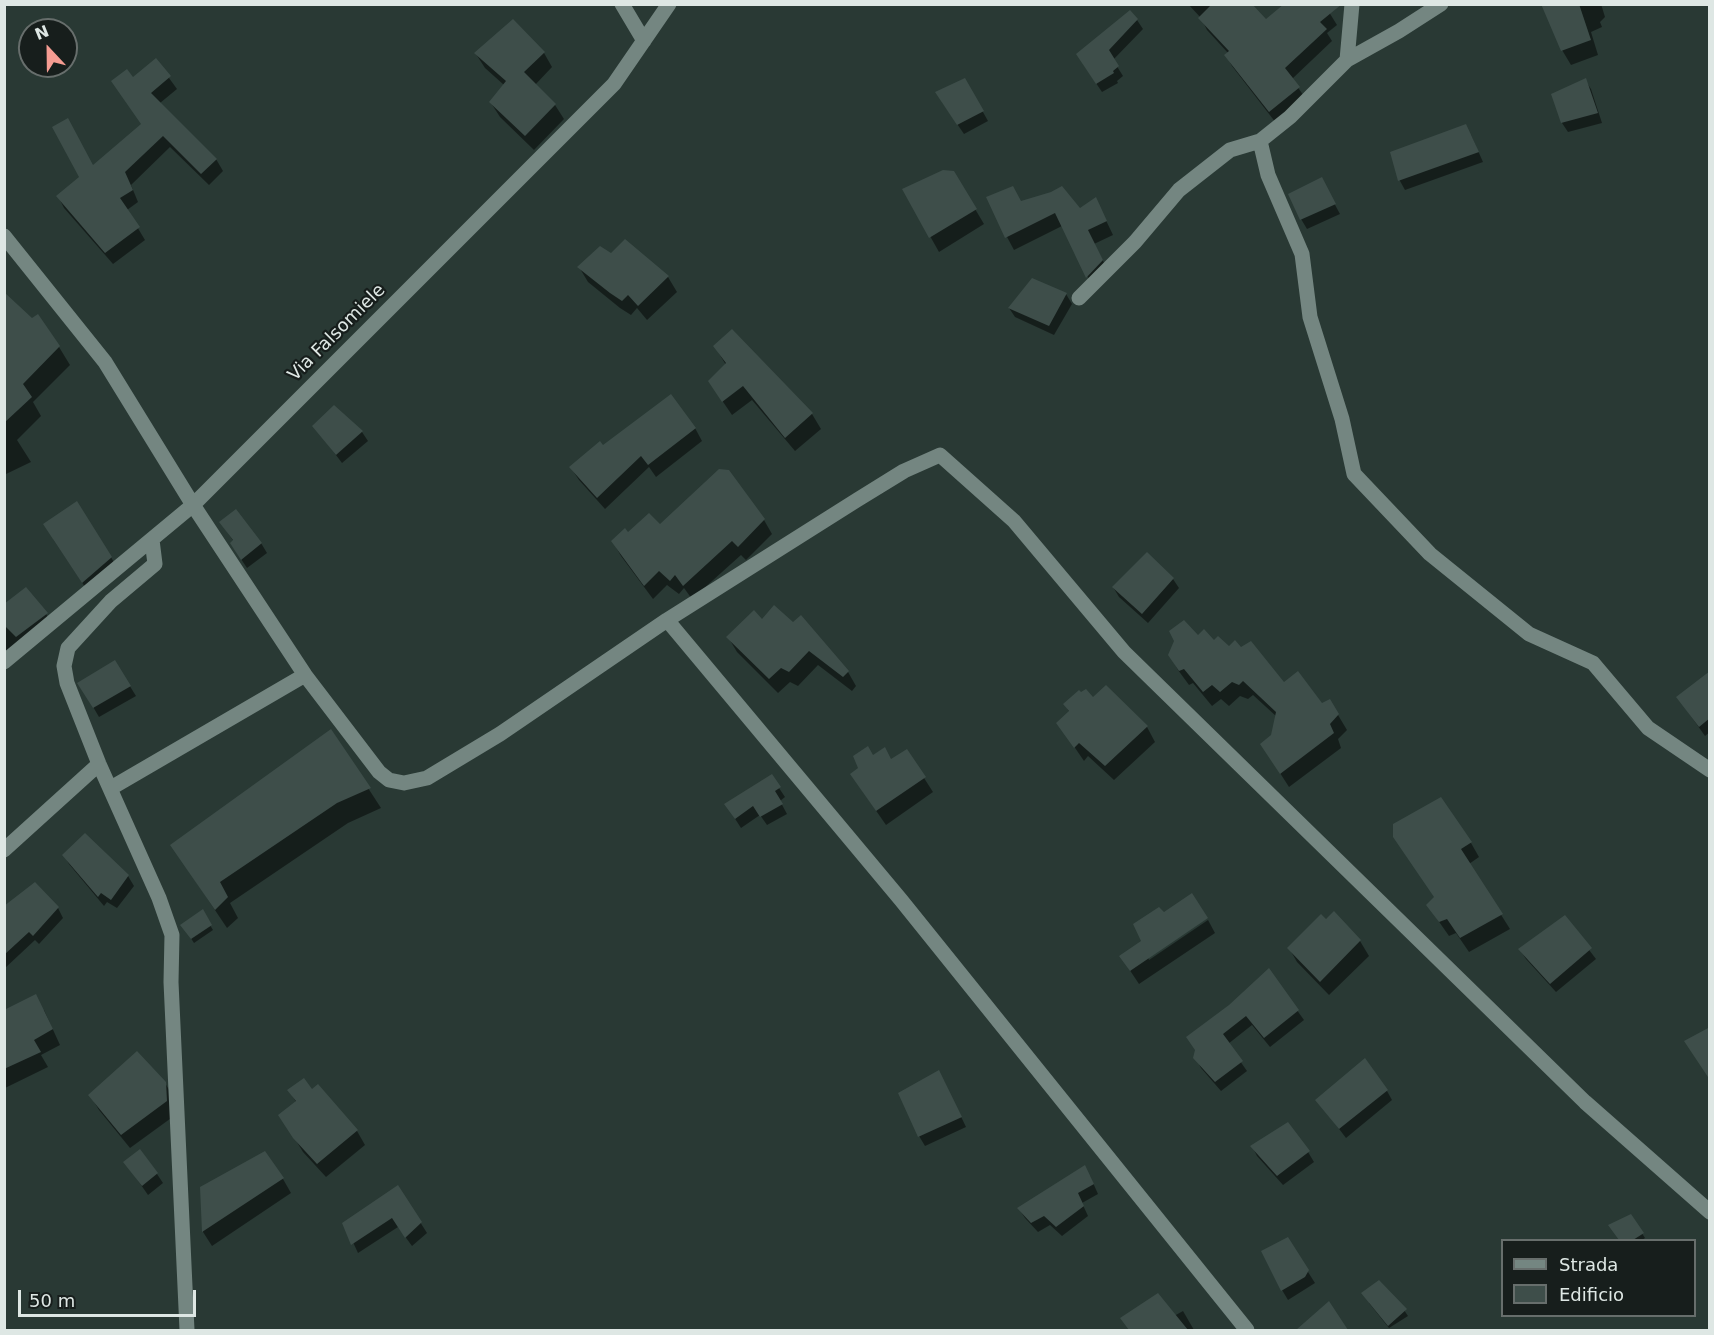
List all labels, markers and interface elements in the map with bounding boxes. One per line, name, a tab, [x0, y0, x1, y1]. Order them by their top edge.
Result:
north arrow	[18, 18, 78, 78]
text: N	[32, 21, 52, 44]
street label: Via Falsomiele	[284, 280, 390, 386]
legend	[1501, 1239, 1696, 1317]
text: Strada	[1559, 1254, 1618, 1275]
scale bar	[21, 1278, 200, 1316]
text: Edificio	[1559, 1284, 1624, 1305]
text: 50 m	[29, 1290, 75, 1311]

